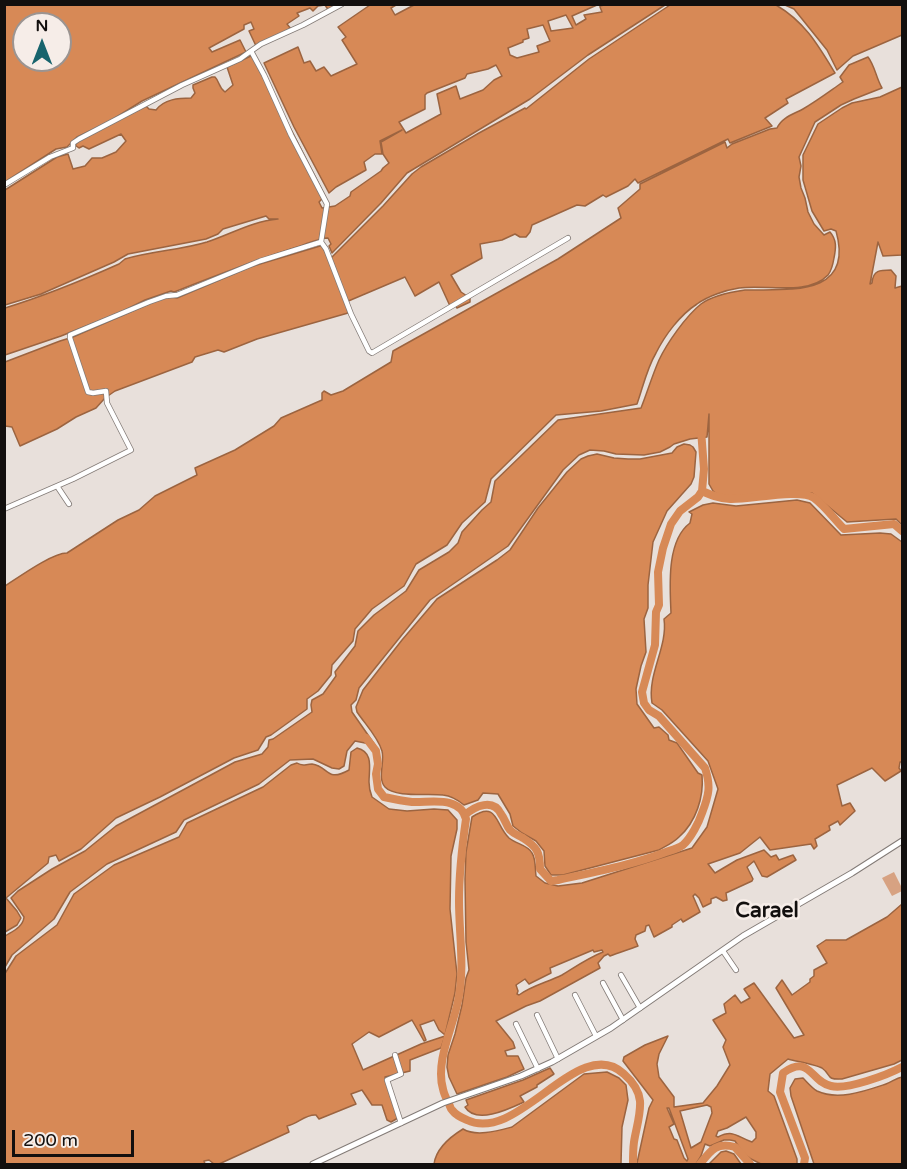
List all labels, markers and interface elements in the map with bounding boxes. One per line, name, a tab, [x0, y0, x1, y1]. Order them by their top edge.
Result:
north arrow	[12, 12, 72, 72]
text: N	[36, 16, 48, 36]
district label: Carael	[735, 898, 799, 924]
scale bar	[15, 1118, 136, 1156]
text: 200 m	[23, 1129, 78, 1151]

